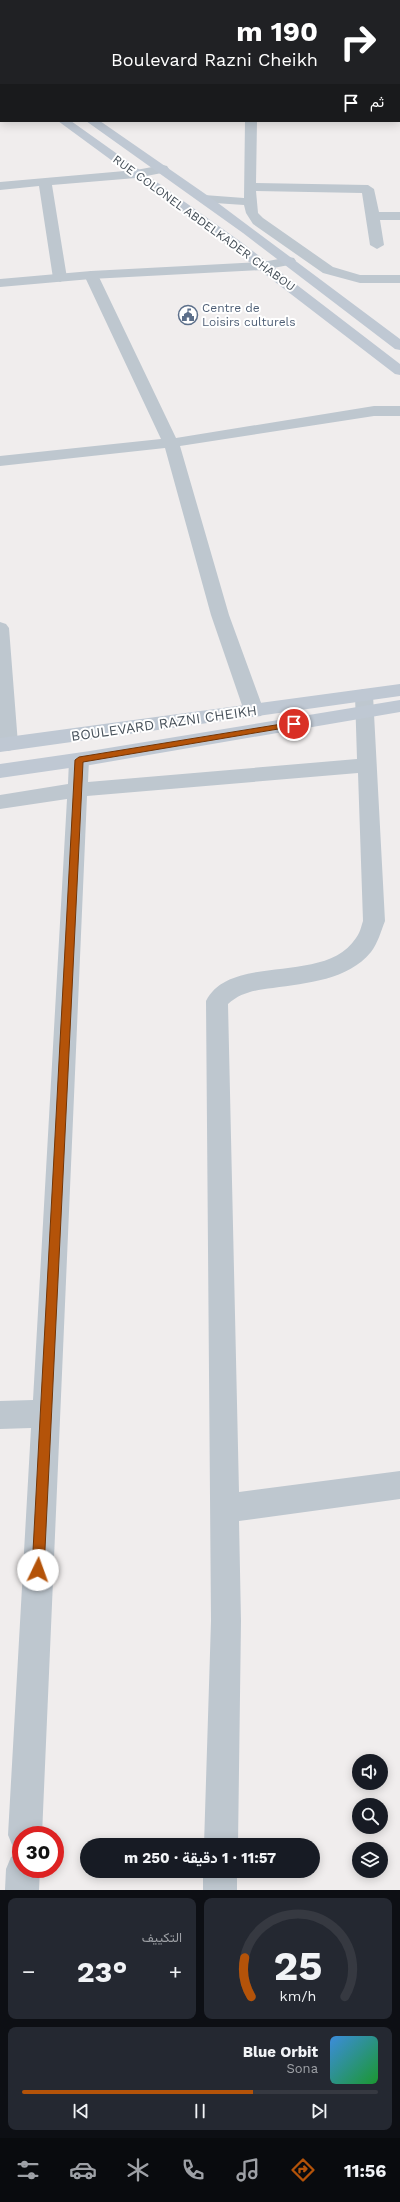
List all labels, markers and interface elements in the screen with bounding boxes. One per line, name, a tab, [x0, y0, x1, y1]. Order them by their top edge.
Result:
text: 190 m	[236, 15, 318, 48]
icon: right	[332, 16, 384, 68]
text: Boulevard Razni Cheikh	[111, 49, 318, 70]
icon: arrive	[340, 92, 362, 114]
text: ثم	[370, 93, 384, 111]
street label: RUE COLONEL ABDELKADER CHABOU	[110, 152, 298, 294]
place label: Centre de Loisirs culturels	[202, 301, 296, 329]
public building icon: Centre de Loisirs culturels	[177, 304, 199, 326]
street label: BOULEVARD RAZNI CHEIKH	[70, 702, 258, 744]
pin	[277, 707, 311, 741]
icon: arrive	[283, 713, 305, 735]
position arrow	[17, 1549, 59, 1591]
map controls	[352, 1754, 388, 1878]
button: sound	[352, 1754, 388, 1790]
button: search	[352, 1798, 388, 1834]
speed limit sign: 30	[12, 1826, 64, 1878]
button: layers	[352, 1842, 388, 1878]
text: 11:57 · 1 دقيقة · 250 m	[124, 1849, 276, 1867]
text: التكييف	[142, 1930, 182, 1945]
text: 25	[273, 1940, 323, 1989]
text: 23°	[77, 1954, 127, 1989]
text: −	[22, 1959, 35, 1984]
text: +	[169, 1959, 182, 1984]
text: km/h	[280, 1987, 316, 2003]
text: Blue Orbit	[243, 2043, 318, 2061]
text: Sona	[286, 2061, 318, 2076]
icon: previous	[70, 2100, 92, 2122]
icon: pause	[189, 2100, 211, 2122]
icon: next	[308, 2100, 330, 2122]
icon: filters	[14, 2156, 42, 2184]
icon: car	[69, 2156, 97, 2184]
icon: climate	[124, 2156, 152, 2184]
icon: phone	[179, 2156, 207, 2184]
icon: music	[234, 2156, 262, 2184]
icon: directions	[289, 2156, 317, 2184]
text: 11:56	[344, 2160, 386, 2181]

